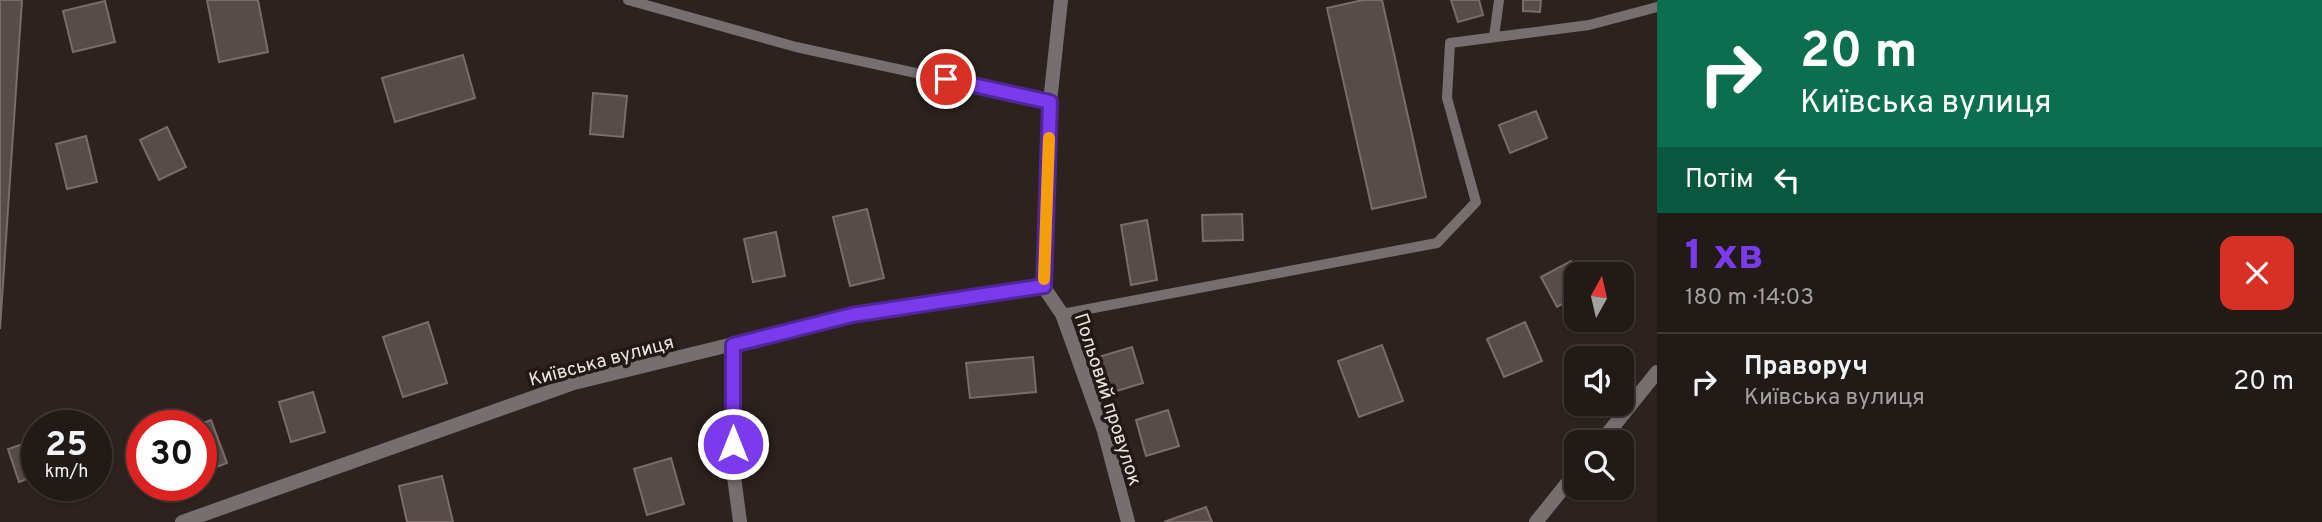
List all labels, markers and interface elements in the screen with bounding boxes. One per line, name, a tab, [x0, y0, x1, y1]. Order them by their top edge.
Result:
text: 20 m	[1800, 23, 1917, 85]
icon: right	[1685, 28, 1776, 119]
pin	[916, 49, 976, 109]
icon: arrive	[927, 60, 965, 98]
text: Київська вулиця	[1800, 84, 2052, 124]
icon: left	[1768, 161, 1806, 199]
text: Потім	[1685, 164, 1754, 197]
text: 1 хв	[1685, 231, 1763, 284]
button: close	[2220, 236, 2294, 310]
north arrow	[1564, 262, 1634, 332]
map controls	[1564, 262, 1634, 500]
text: 180 m · 14:03	[1685, 284, 1814, 313]
street label: Польовий провулок	[1068, 310, 1146, 489]
street label: Київська вулиця	[526, 331, 677, 393]
button: sound	[1564, 346, 1634, 416]
text: Праворуч	[1744, 351, 1868, 384]
icon: right	[1685, 363, 1723, 401]
text: 20 m	[2233, 366, 2294, 399]
text: Київська вулиця	[1744, 384, 1925, 413]
position arrow	[696, 407, 770, 481]
speed limit sign: 30	[126, 410, 217, 501]
text: 25	[45, 424, 88, 468]
button: search	[1564, 430, 1634, 500]
text: km/h	[45, 461, 88, 484]

